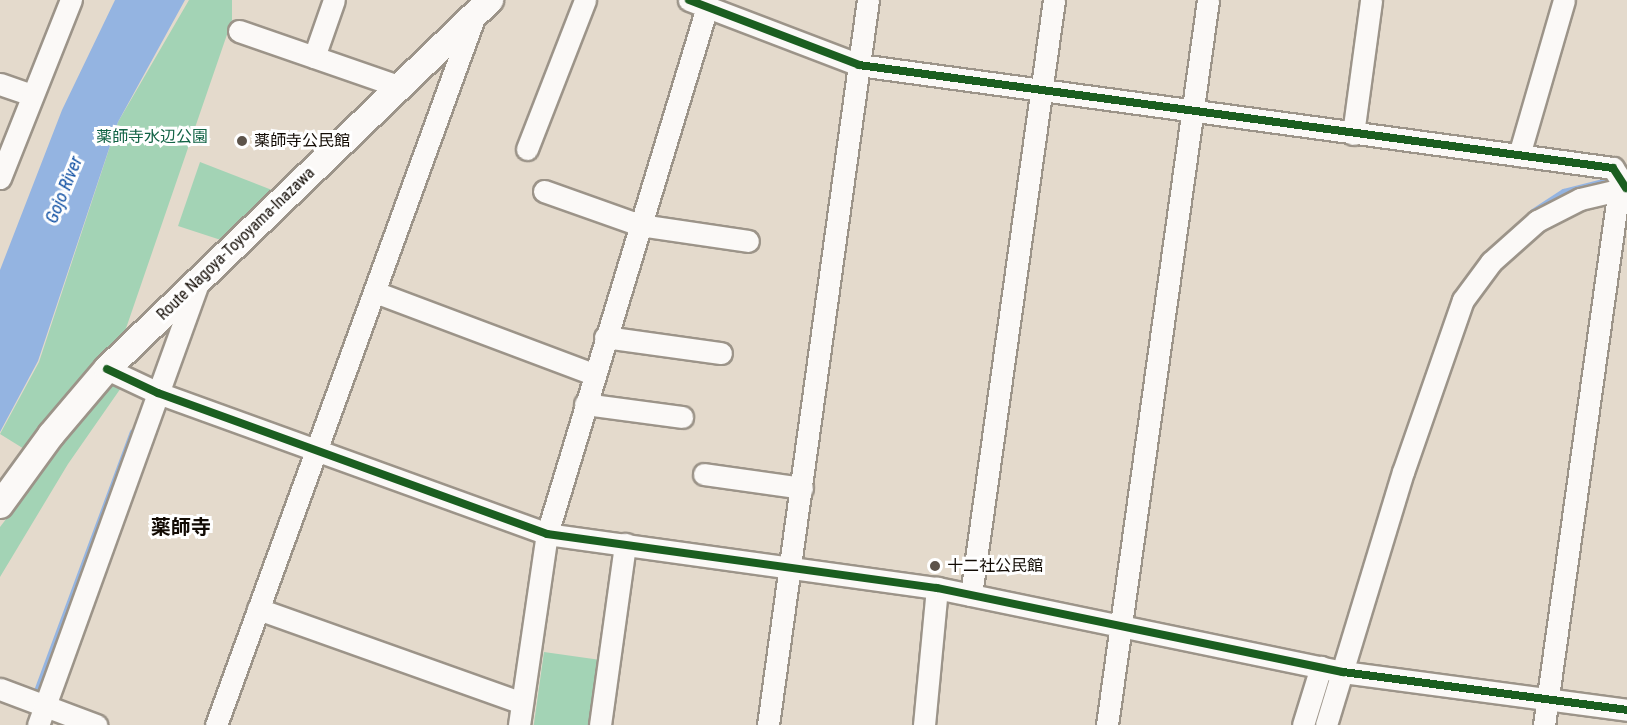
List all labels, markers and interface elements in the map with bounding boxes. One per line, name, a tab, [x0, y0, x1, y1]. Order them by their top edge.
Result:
park label: 薬師寺水辺公園	[96, 127, 208, 147]
place label: 薬師寺公民館	[254, 131, 350, 151]
marker: 薬師寺公民館	[235, 134, 249, 148]
water label: Gojo River	[41, 154, 87, 226]
street label: Route Nagoya-Toyoyama-Inazawa	[153, 164, 319, 324]
district label: 薬師寺	[151, 515, 211, 539]
place label: 十二社公民館	[947, 556, 1043, 576]
marker: 十二社公民館	[928, 559, 942, 573]

